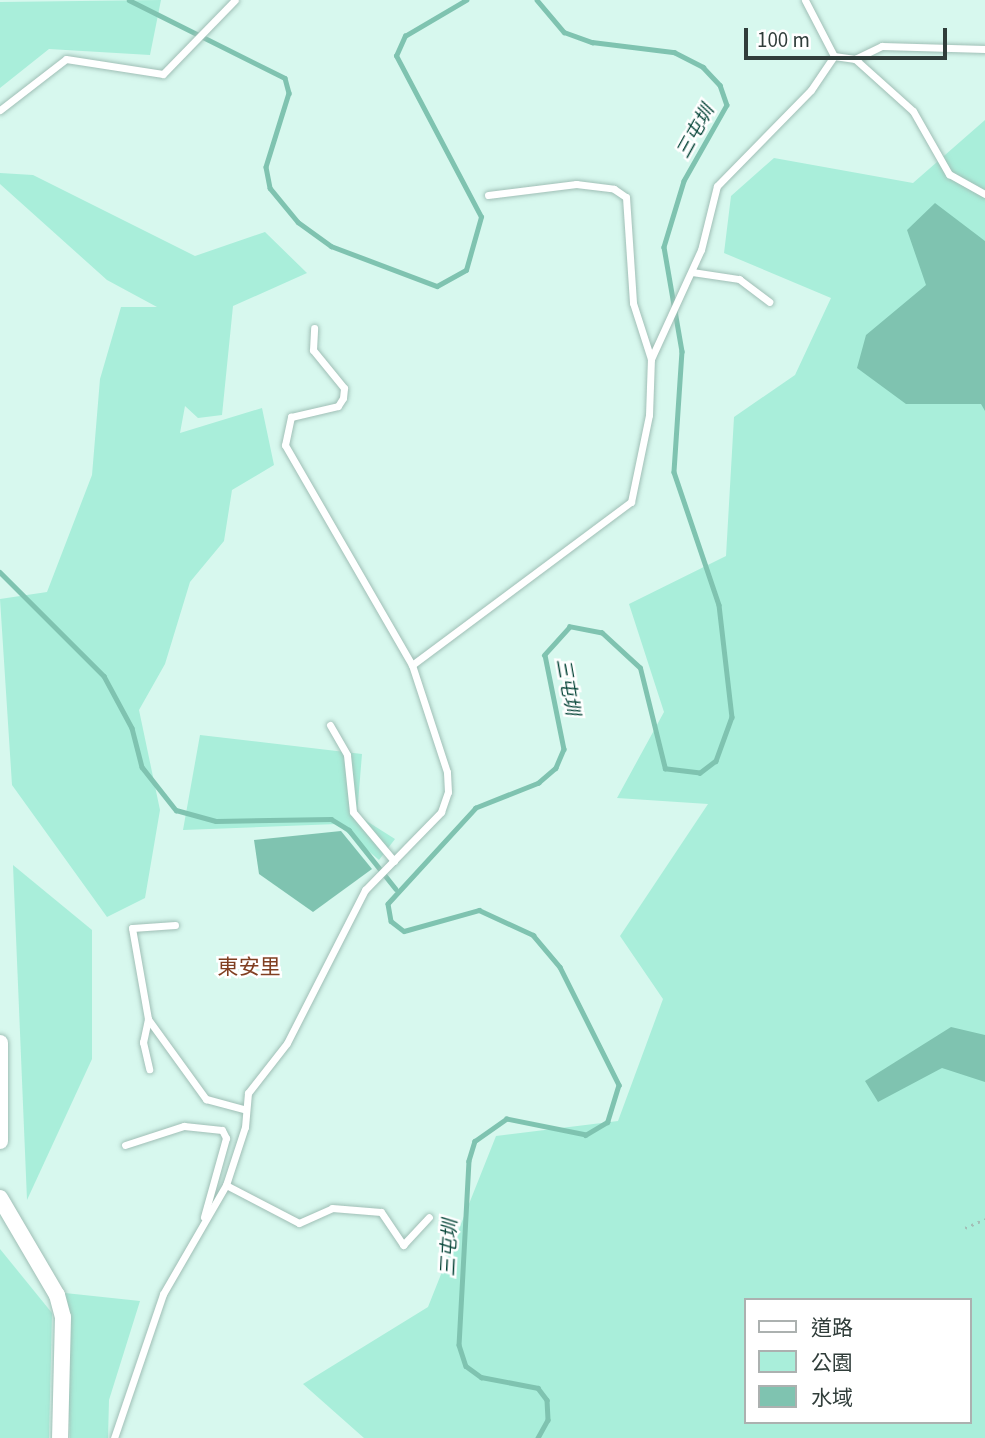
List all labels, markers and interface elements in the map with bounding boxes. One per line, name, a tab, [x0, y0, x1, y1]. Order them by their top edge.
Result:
scale bar	[747, 14, 950, 58]
text: 100 m	[757, 25, 810, 55]
water label: 三屯圳	[672, 102, 720, 162]
water label: 三屯圳	[551, 657, 583, 717]
district label: 東安里	[218, 954, 280, 980]
water label: 三屯圳	[437, 1219, 463, 1277]
legend	[744, 1298, 971, 1424]
text: 道路	[811, 1313, 853, 1343]
text: 公園	[811, 1348, 853, 1378]
text: 水域	[811, 1383, 853, 1413]

